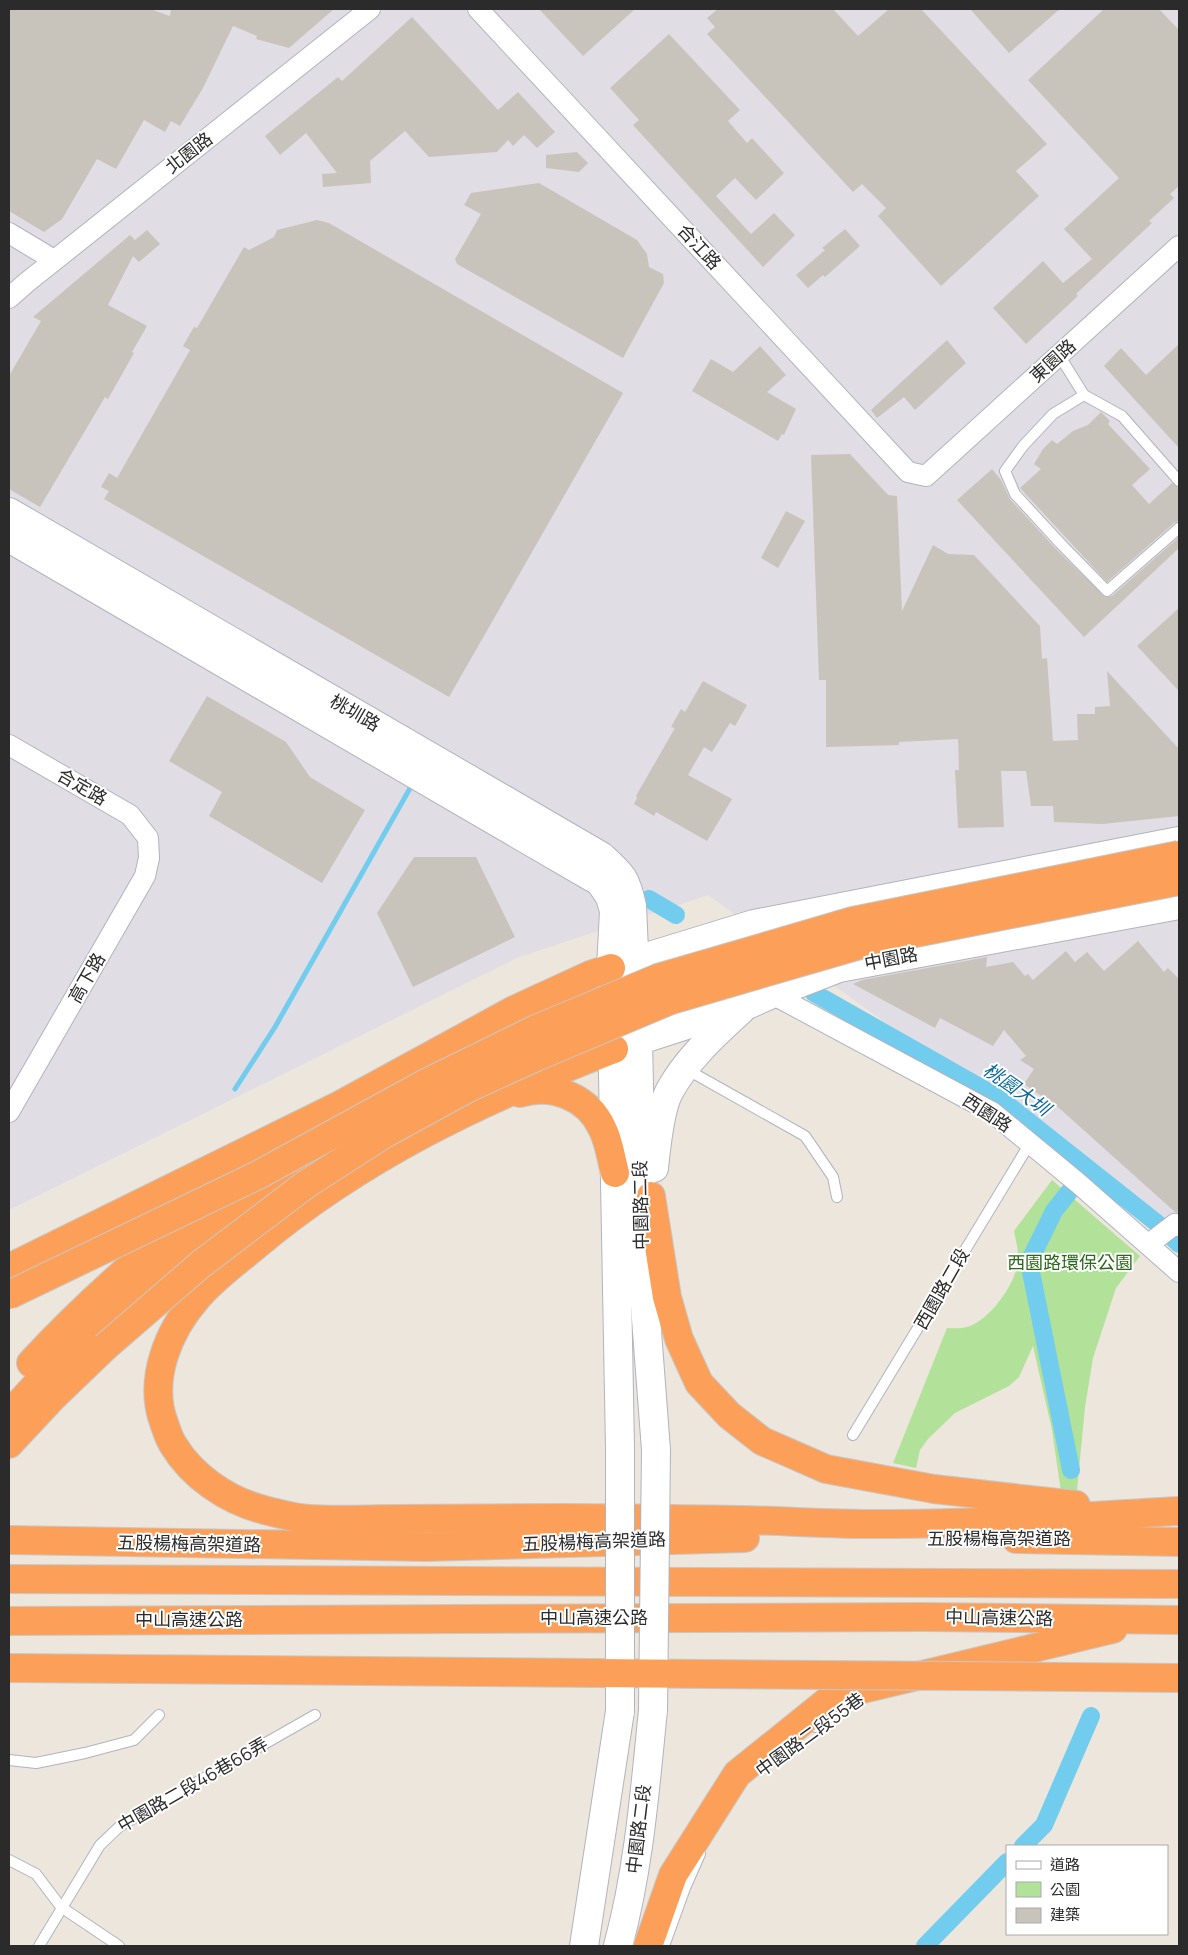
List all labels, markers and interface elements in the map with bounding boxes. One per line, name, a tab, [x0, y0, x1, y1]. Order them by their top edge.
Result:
street label: 北園路	[160, 126, 217, 178]
street label: 合江路	[673, 218, 727, 274]
street label: 東園路	[1024, 333, 1080, 387]
street label: 桃圳路	[326, 688, 385, 736]
street label: 合定路	[53, 762, 112, 810]
street label: 中園路	[862, 941, 920, 975]
street label: 高下路	[62, 948, 110, 1007]
water label: 桃園大圳	[978, 1057, 1058, 1123]
street label: 西園路	[958, 1087, 1017, 1137]
street label: 中園路二段	[627, 1160, 653, 1250]
street label: 西園路二段	[908, 1244, 974, 1333]
park label: 西園路環保公園	[1007, 1250, 1133, 1274]
street label: 五股楊梅高架道路	[522, 1526, 666, 1556]
street label: 五股楊梅高架道路	[927, 1526, 1071, 1550]
street label: 五股楊梅高架道路	[117, 1530, 261, 1556]
street label: 中山高速公路	[945, 1604, 1053, 1630]
street label: 中山高速公路	[540, 1605, 648, 1629]
street label: 中山高速公路	[135, 1607, 243, 1631]
street label: 中園路二段55巷	[750, 1687, 869, 1782]
street label: 中園路二段46巷66弄	[113, 1731, 272, 1837]
street label: 中園路二段	[621, 1783, 655, 1875]
legend	[1006, 1845, 1168, 1935]
text: 道路	[1050, 1854, 1080, 1875]
text: 公園	[1050, 1879, 1080, 1900]
text: 建築	[1050, 1904, 1080, 1925]

